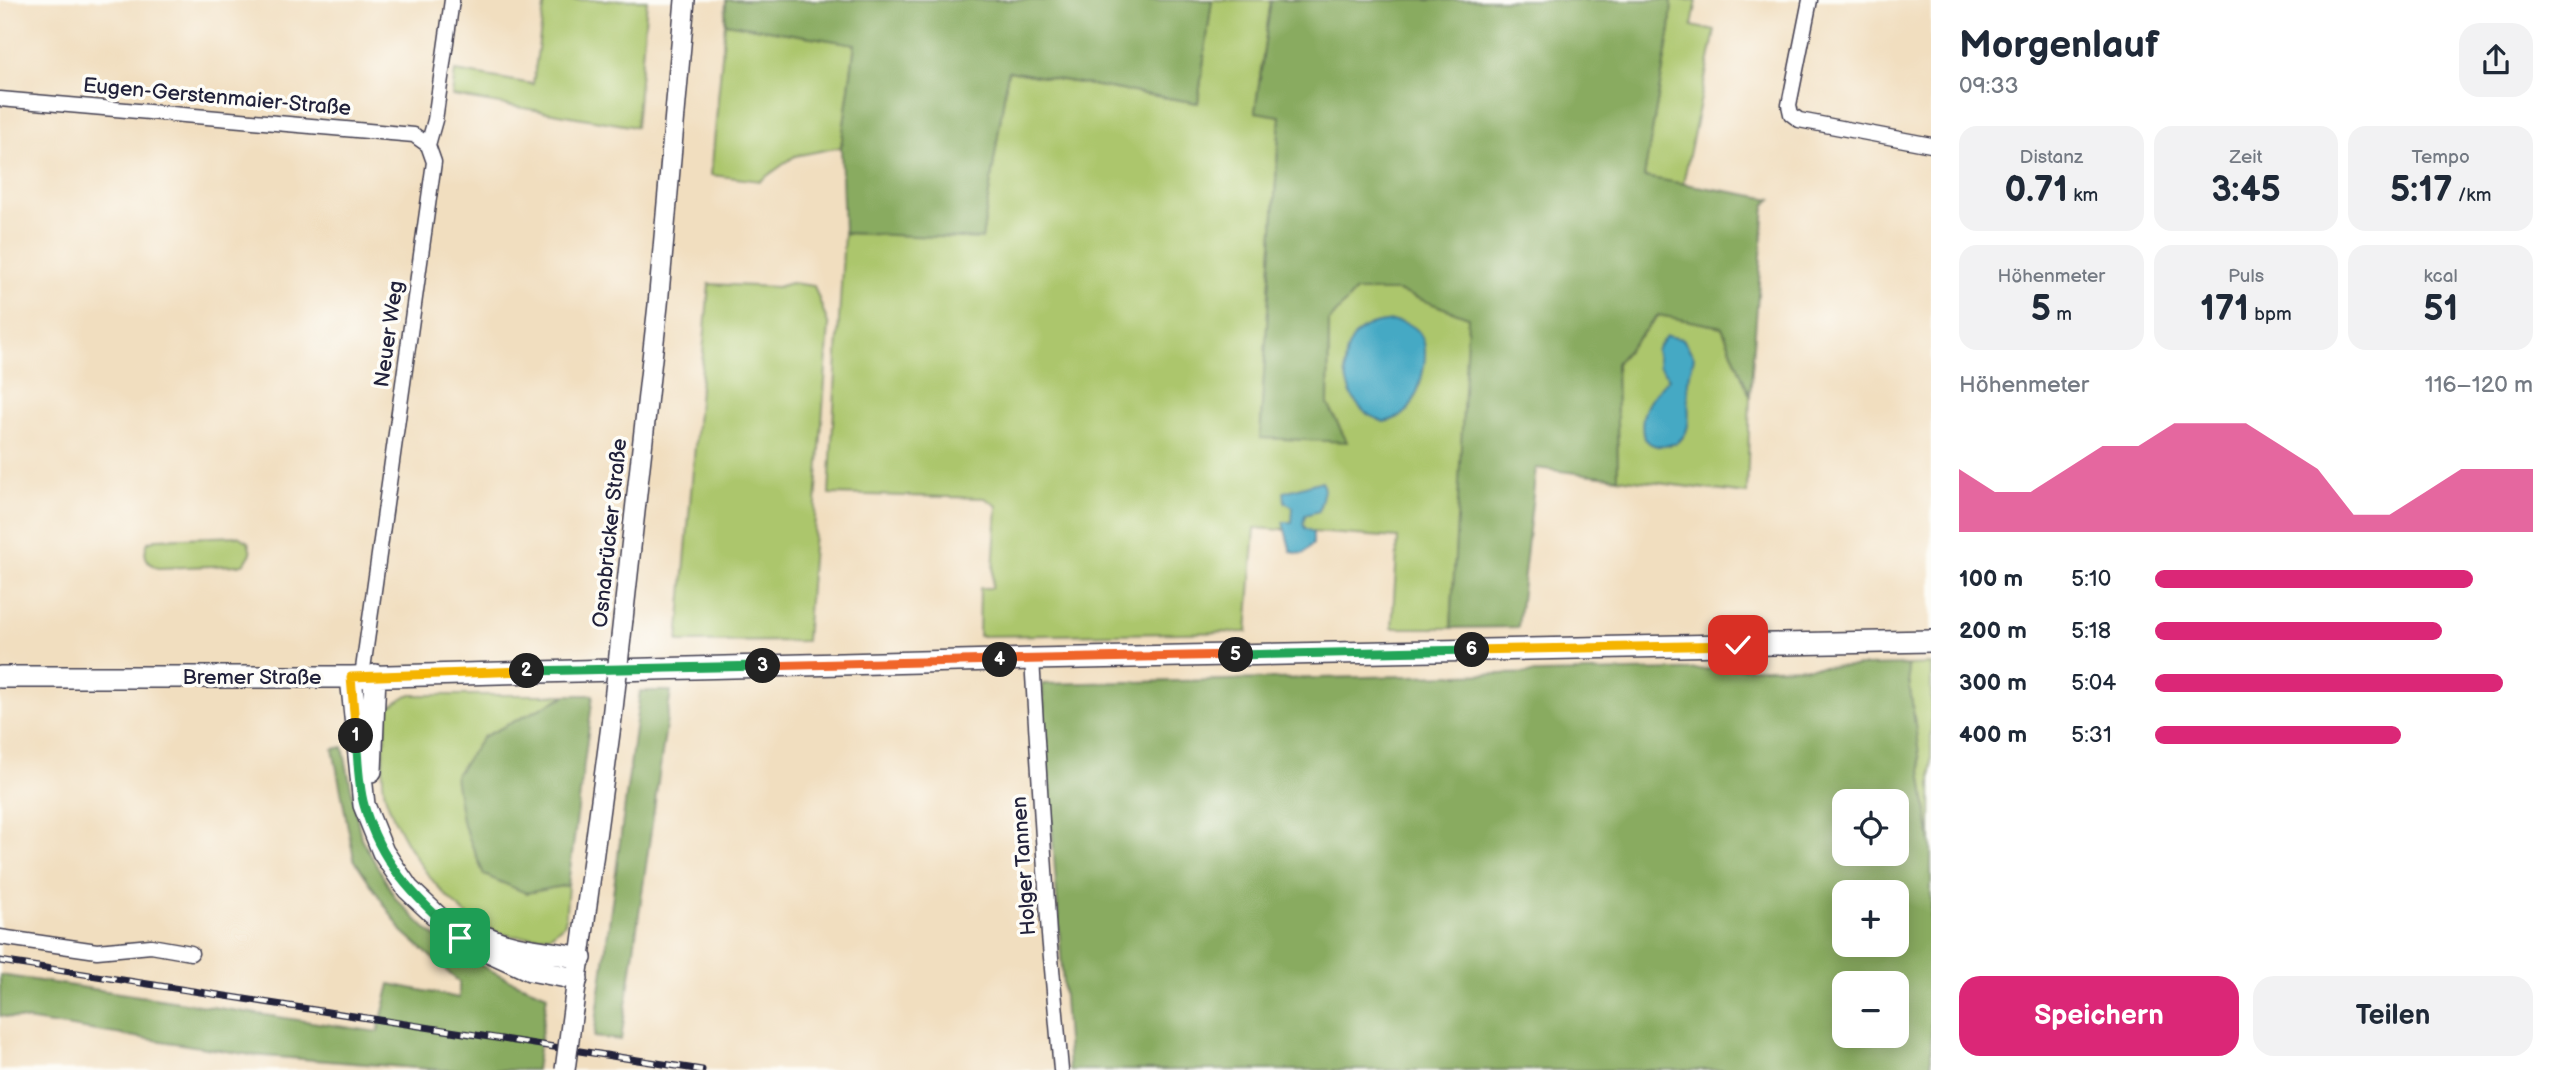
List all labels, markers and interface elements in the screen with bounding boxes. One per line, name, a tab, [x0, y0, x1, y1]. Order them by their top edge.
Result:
text: Morgenlauf	[1959, 23, 2159, 68]
button: share	[2459, 23, 2533, 97]
text: 09:33	[1959, 72, 2019, 100]
street label: Eugen-Gerstenmaier-Straße	[82, 73, 352, 121]
text: Distanz	[2020, 146, 2083, 169]
text: Zeit	[2229, 146, 2263, 169]
text: Tempo	[2412, 146, 2470, 169]
text: 0.71	[2004, 169, 2068, 212]
text: 3:45	[2211, 169, 2281, 212]
text: 5:17	[2390, 169, 2453, 212]
text: km	[2068, 184, 2098, 207]
text: /km	[2453, 184, 2491, 207]
text: Höhenmeter	[1998, 265, 2105, 288]
text: Puls	[2228, 265, 2264, 288]
text: kcal	[2424, 265, 2458, 288]
street label: Neuer Weg	[369, 279, 409, 389]
text: 5	[2031, 288, 2051, 331]
text: 171	[2200, 288, 2249, 331]
text: 51	[2423, 288, 2458, 331]
text: m	[2051, 303, 2072, 326]
text: bpm	[2249, 303, 2292, 326]
text: Höhenmeter	[1959, 371, 2089, 399]
text: 116–120 m	[2425, 371, 2533, 399]
street label: Osnabrücker Straße	[588, 437, 632, 629]
text: 100 m	[1959, 565, 2023, 593]
text: 5:10	[2071, 565, 2111, 593]
pin	[1708, 615, 1768, 675]
text: 200 m	[1959, 617, 2027, 645]
text: 5:18	[2071, 617, 2111, 645]
icon: check	[1719, 626, 1757, 664]
pin: 6	[1454, 632, 1490, 668]
pin: 5	[1218, 638, 1254, 672]
text: 6	[1466, 638, 1477, 661]
pin: 4	[982, 642, 1018, 678]
text: 5	[1230, 643, 1241, 666]
pin: 3	[746, 648, 780, 684]
text: 4	[994, 648, 1005, 671]
pin: 2	[510, 654, 544, 688]
text: 3	[757, 654, 768, 677]
text: 2	[521, 659, 532, 682]
street label: Bremer Straße	[182, 665, 322, 690]
text: 300 m	[1959, 669, 2027, 697]
text: 5:04	[2071, 669, 2116, 697]
pin: 1	[338, 718, 374, 754]
text: 400 m	[1959, 721, 2027, 749]
text: 5:31	[2071, 721, 2112, 749]
text: 1	[352, 724, 360, 747]
map controls	[1832, 789, 1909, 1048]
button: locate	[1832, 789, 1909, 866]
street label: Holger Tannen	[1007, 796, 1041, 936]
button: +	[1832, 880, 1909, 957]
pin	[430, 908, 490, 968]
icon: arrive	[441, 919, 479, 957]
button: −	[1832, 971, 1909, 1048]
button: Speichern	[1959, 976, 2239, 1056]
button: Teilen	[2253, 976, 2533, 1056]

